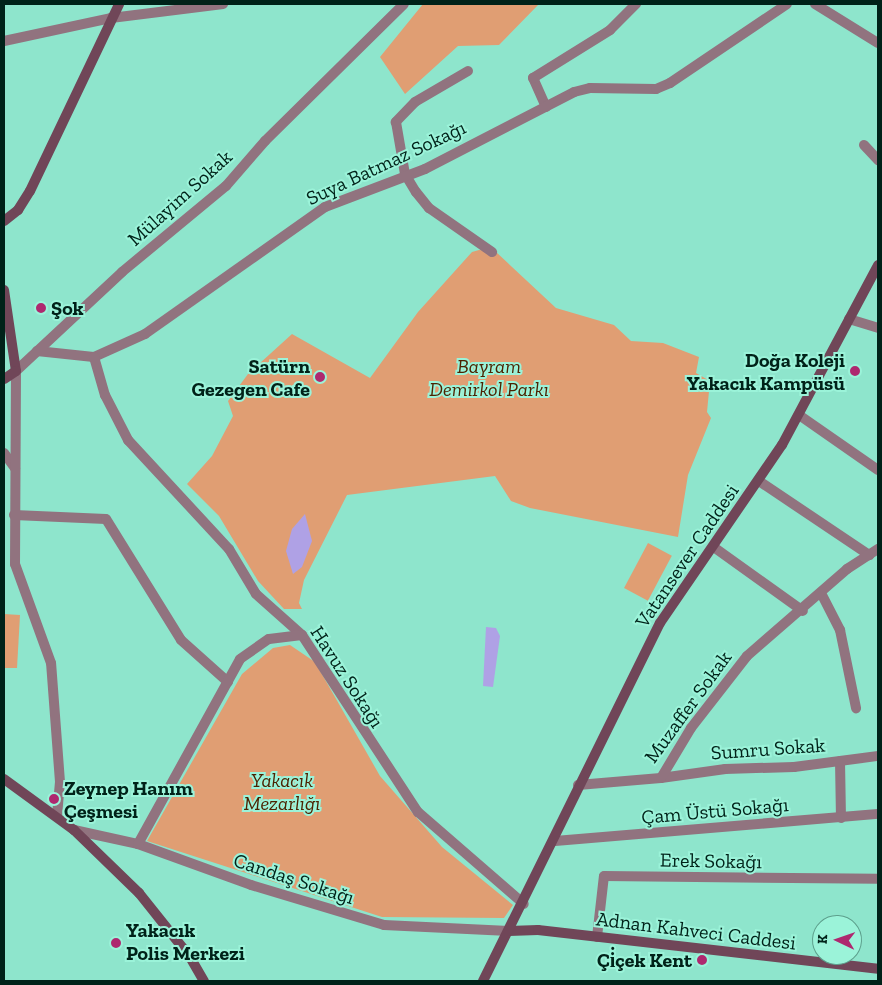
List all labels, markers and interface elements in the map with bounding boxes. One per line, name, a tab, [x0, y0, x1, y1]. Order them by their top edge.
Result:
street label: Suya Batmaz Sokağı	[302, 115, 470, 211]
street label: Mülayim Sokak	[123, 145, 237, 251]
place label: Şok	[51, 296, 84, 320]
marker: Şok	[35, 302, 47, 314]
place label: Doğa Koleji Yakacık Kampüsü	[687, 348, 845, 395]
place label: Satürn Gezegen Cafe	[191, 354, 310, 401]
park label: Bayram Demirkol Parkı	[429, 355, 549, 402]
marker: Doğa Koleji Yakacık Kampüsü	[849, 365, 861, 377]
marker: Satürn Gezegen Cafe	[314, 371, 326, 383]
street label: Vatansever Caddesi	[630, 480, 744, 632]
street label: Havuz Sokağı	[305, 621, 389, 733]
street label: Muzaffer Sokak	[639, 646, 737, 768]
street label: Sumru Sokak	[710, 733, 826, 765]
park label: Yakacık Mezarlığı	[244, 768, 320, 815]
place label: Zeynep Hanım Çeşmesi	[64, 776, 193, 823]
marker: Zeynep Hanım Çeşmesi	[48, 793, 60, 805]
street label: Çam Üstü Sokağı	[640, 793, 790, 829]
street label: Candaş Sokağı	[231, 848, 357, 910]
street label: Erek Sokağı	[660, 848, 762, 874]
street label: Adnan Kahveci Caddesi	[595, 907, 797, 955]
north arrow	[812, 915, 862, 965]
place label: Yakacık Polis Merkezi	[126, 919, 245, 966]
text: K	[814, 934, 831, 944]
marker: Yakacık Polis Merkezi	[110, 937, 122, 949]
place label: Çi̇çek Kent	[597, 948, 692, 972]
marker: Çi̇çek Kent	[696, 954, 708, 966]

